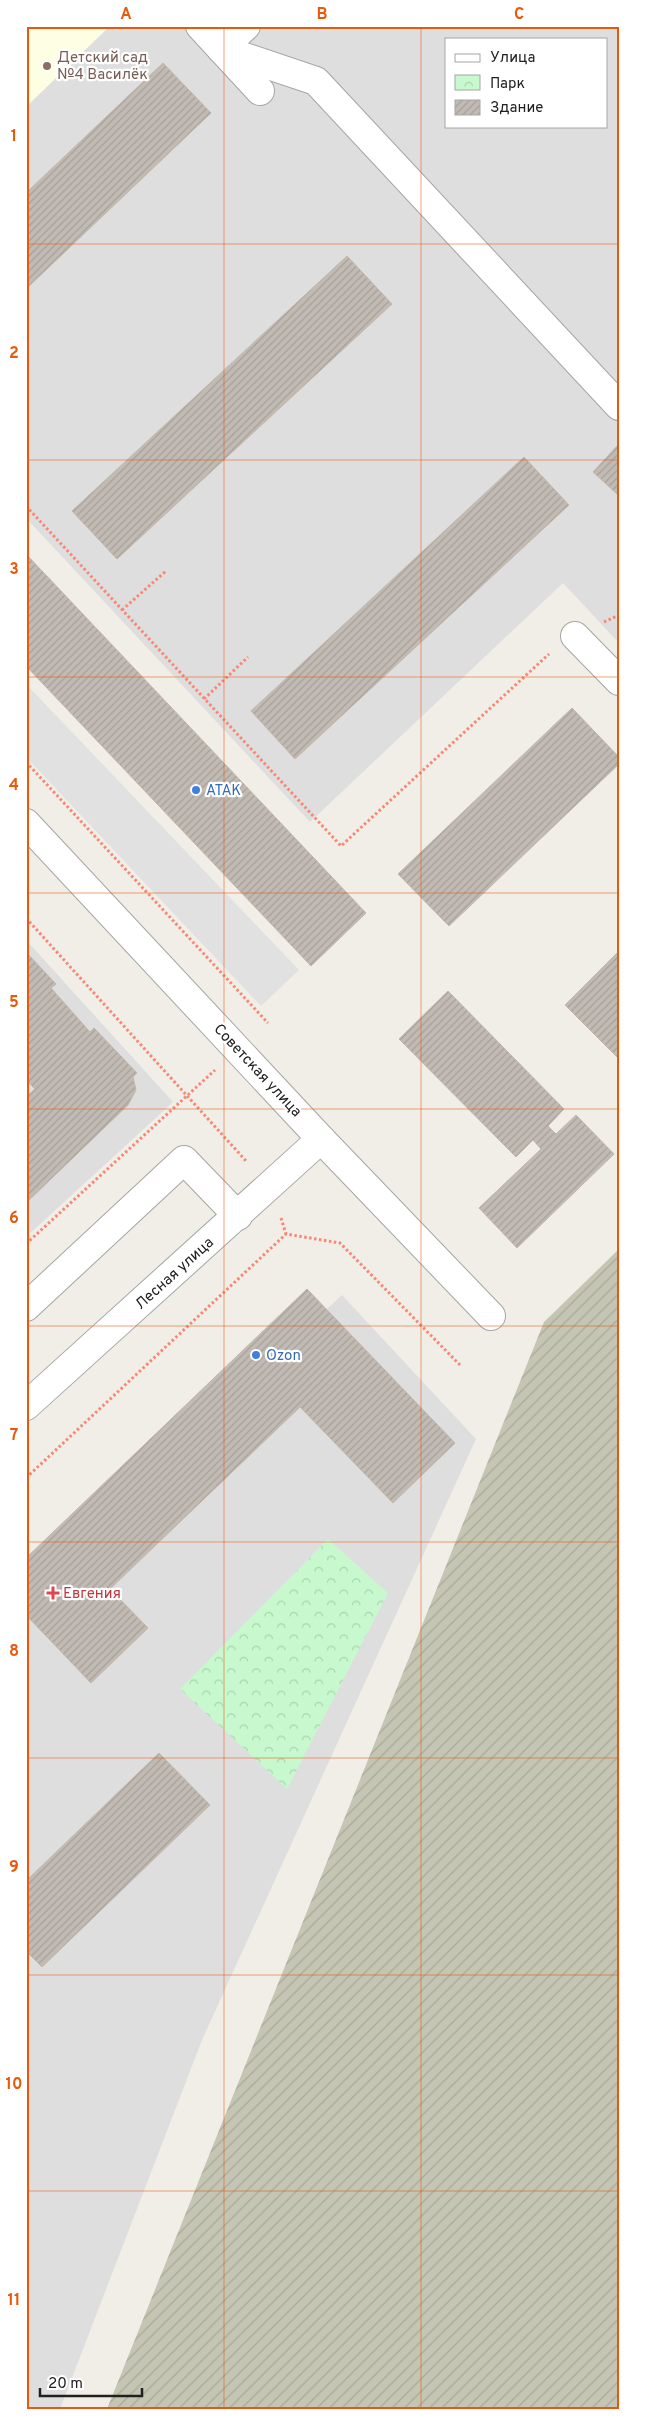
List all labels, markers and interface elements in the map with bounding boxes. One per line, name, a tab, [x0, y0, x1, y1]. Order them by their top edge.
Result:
text: A	[120, 5, 132, 25]
text: B	[316, 5, 328, 25]
text: C	[514, 5, 524, 25]
legend	[445, 38, 608, 128]
place label: Детский сад №4 Василёк	[57, 49, 148, 85]
text: Улица	[490, 49, 535, 68]
marker: Детский сад №4 Василёк	[41, 60, 53, 72]
text: Парк	[490, 75, 525, 94]
text: Здание	[490, 99, 543, 118]
text: 1	[11, 127, 17, 147]
text: 2	[9, 344, 19, 364]
text: 3	[9, 560, 19, 580]
text: 4	[9, 776, 19, 796]
place label: АТАК	[206, 782, 241, 801]
marker: АТАК	[190, 784, 202, 796]
text: 5	[9, 993, 19, 1013]
street label: Советская улица	[209, 1020, 305, 1122]
text: 6	[9, 1209, 19, 1229]
street label: Лесная улица	[132, 1234, 218, 1314]
place label: Ozon	[266, 1347, 301, 1366]
marker: Ozon	[250, 1349, 262, 1361]
text: 7	[10, 1426, 18, 1446]
place label: Евгения	[63, 1585, 121, 1604]
marker: Евгения	[47, 1587, 59, 1599]
text: 8	[9, 1642, 19, 1662]
text: 9	[9, 1858, 19, 1878]
text: 10	[6, 2075, 22, 2095]
text: 11	[8, 2291, 20, 2311]
scale bar	[40, 2365, 142, 2397]
text: 20 m	[48, 2375, 83, 2394]

